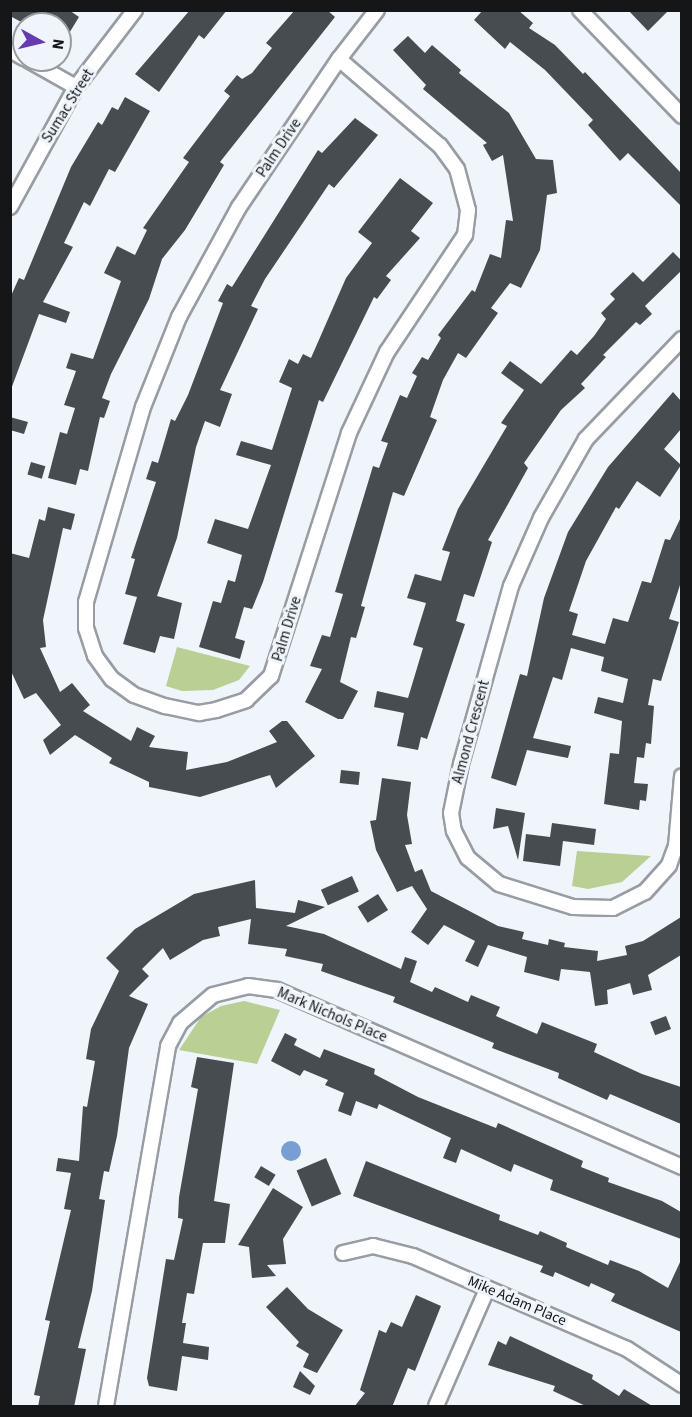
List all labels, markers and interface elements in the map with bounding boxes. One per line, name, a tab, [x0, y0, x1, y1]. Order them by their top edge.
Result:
north arrow	[12, 12, 72, 72]
text: N	[46, 37, 69, 51]
street label: Sumac Street	[38, 66, 98, 146]
street label: Palm Drive	[253, 115, 305, 181]
street label: Palm Drive	[269, 594, 305, 664]
street label: Almond Crescent	[449, 678, 493, 786]
street label: Mark Nichols Place	[274, 984, 390, 1046]
street label: Mike Adam Place	[465, 1272, 569, 1330]

